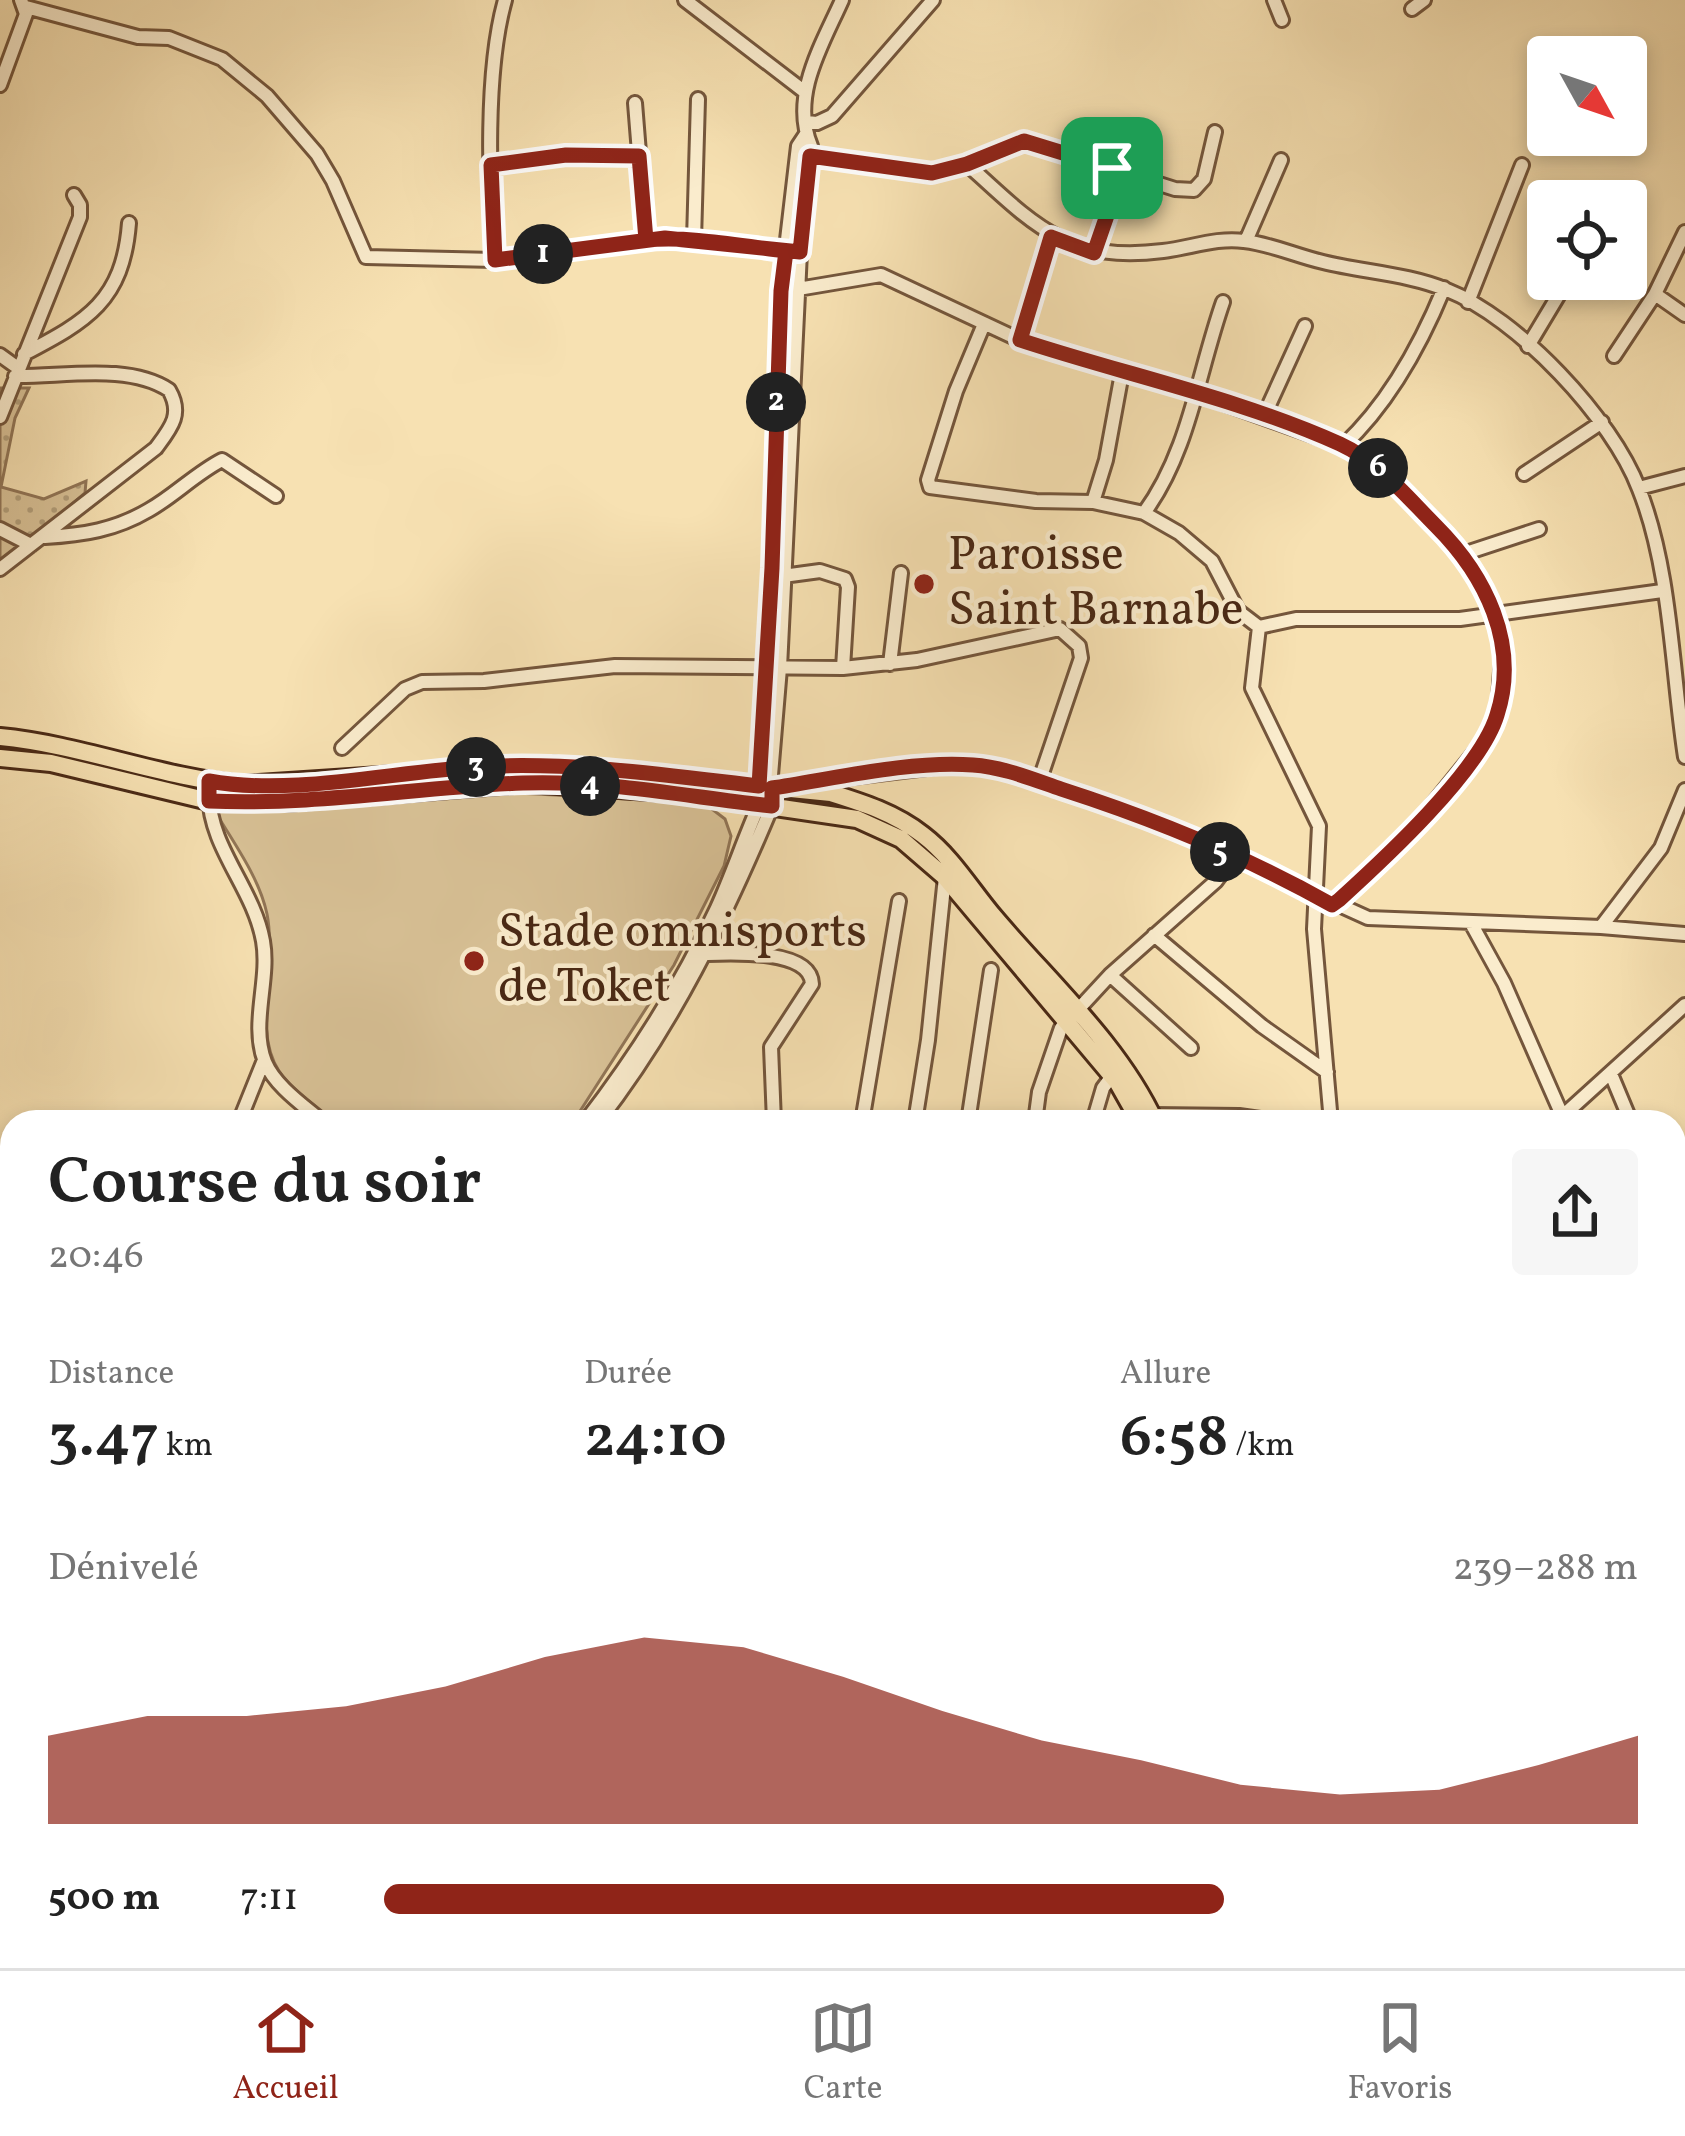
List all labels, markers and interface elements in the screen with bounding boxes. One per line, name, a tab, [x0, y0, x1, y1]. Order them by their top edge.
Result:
north arrow	[1527, 36, 1647, 156]
map controls	[1527, 36, 1647, 300]
pin	[1061, 117, 1163, 219]
icon: arrive	[1079, 135, 1145, 201]
button: locate	[1527, 180, 1647, 300]
pin: 1	[513, 224, 573, 284]
text: 1	[536, 231, 550, 277]
pin: 2	[746, 372, 806, 432]
text: 2	[767, 379, 785, 425]
pin: 6	[1348, 438, 1408, 498]
text: 6	[1369, 445, 1387, 491]
place label: Paroisse Saint Barnabe	[948, 523, 1243, 645]
marker: Paroisse Saint Barnabe	[911, 571, 937, 597]
pin: 3	[446, 737, 506, 797]
text: 3	[468, 744, 484, 790]
pin: 4	[560, 756, 620, 816]
text: 4	[580, 763, 600, 809]
pin: 5	[1190, 822, 1250, 882]
text: 5	[1212, 829, 1228, 875]
place label: Stade omnisports de Toket	[498, 900, 867, 1022]
marker: Stade omnisports de Toket	[461, 948, 487, 974]
text: Course du soir	[48, 1139, 481, 1231]
button: share	[1512, 1149, 1638, 1275]
text: 20:46	[48, 1230, 144, 1284]
text: Distance	[48, 1352, 174, 1398]
text: Durée	[584, 1352, 672, 1398]
text: Allure	[1120, 1352, 1211, 1398]
text: 3.47	[48, 1398, 159, 1481]
text: 24:10	[584, 1398, 727, 1481]
text: 6:58	[1120, 1398, 1229, 1481]
text: km	[159, 1424, 213, 1470]
text: /km	[1229, 1424, 1294, 1470]
text: Dénivelé	[48, 1542, 199, 1596]
text: 239–288 m	[1453, 1542, 1638, 1596]
text: 500 m	[48, 1872, 160, 1926]
text: 7:11	[240, 1872, 298, 1926]
tab: Accueil	[233, 1995, 339, 2113]
tab: Carte	[804, 1995, 883, 2113]
tab: Favoris	[1348, 1995, 1452, 2113]

